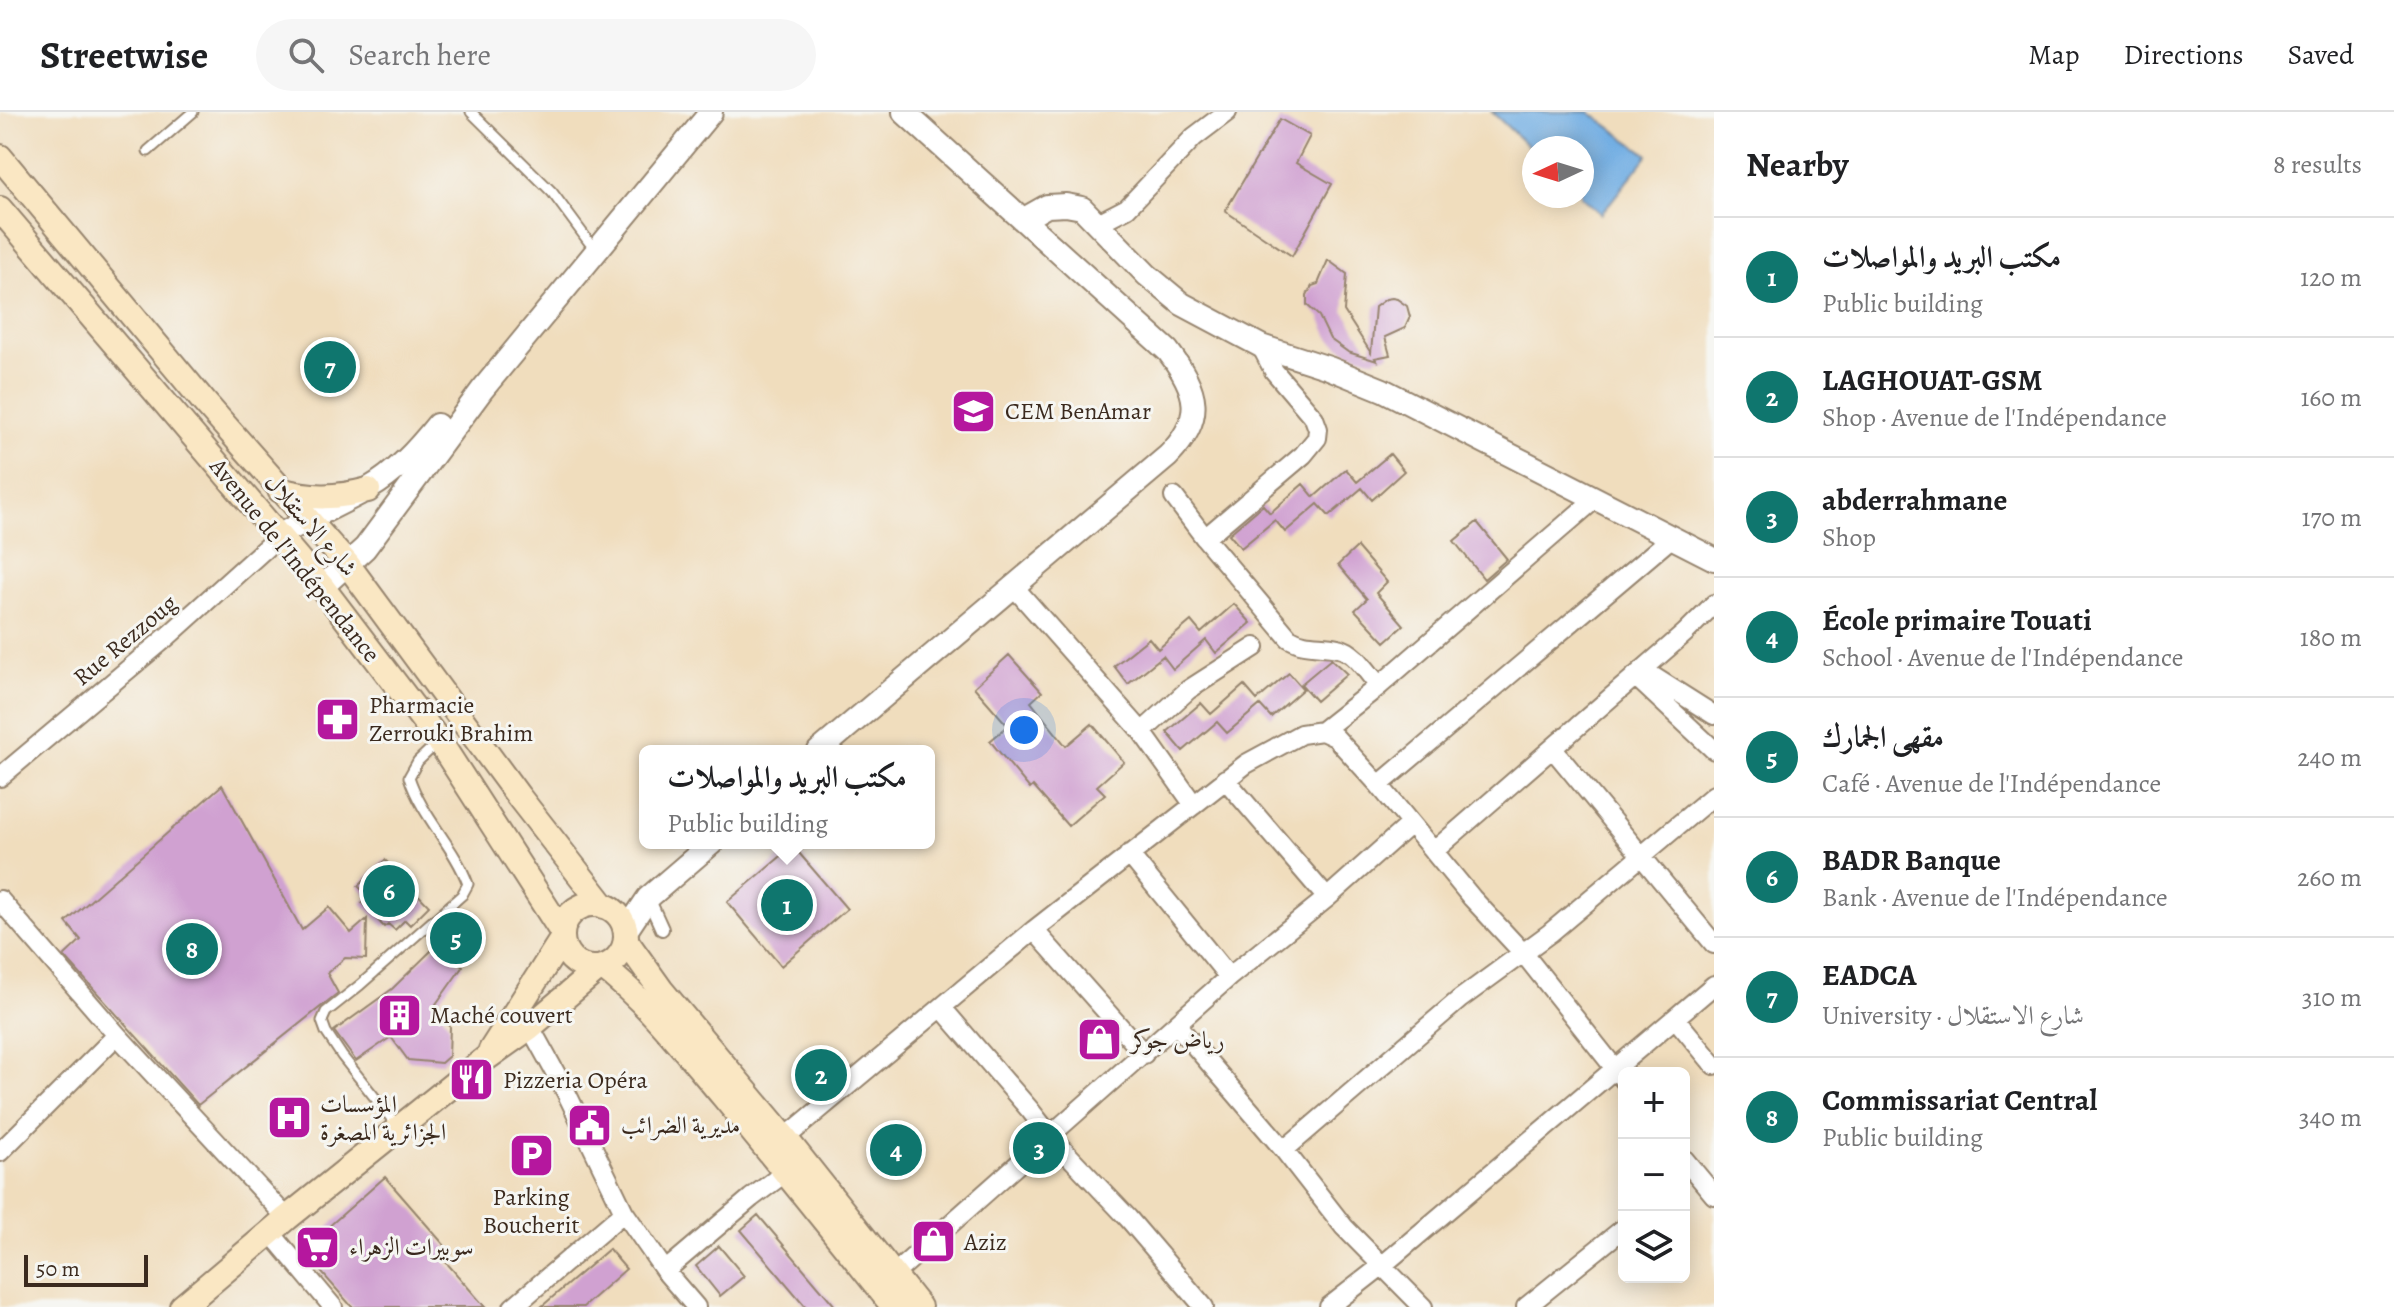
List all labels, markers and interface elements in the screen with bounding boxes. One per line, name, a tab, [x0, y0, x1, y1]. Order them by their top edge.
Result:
search box	[256, 19, 816, 91]
text: Streetwise	[40, 29, 208, 81]
icon: search	[284, 33, 328, 77]
text: Search here	[348, 35, 491, 75]
text: Map	[2028, 36, 2079, 74]
text: Directions	[2123, 36, 2244, 74]
text: Saved	[2288, 36, 2354, 74]
north arrow	[1522, 136, 1594, 208]
text: Nearby	[1746, 141, 1849, 188]
text: 8 results	[2273, 147, 2362, 182]
text: مكتب البريد والمواصلات	[1822, 237, 2061, 277]
text: 1	[1767, 260, 1777, 295]
text: 120 m	[2300, 260, 2362, 295]
text: Public building	[1822, 286, 1983, 321]
pin: 7	[304, 337, 356, 397]
text: LAGHOUAT-GSM	[1822, 360, 2042, 400]
text: 2	[1766, 380, 1778, 415]
text: 160 m	[2300, 380, 2362, 415]
school or university icon: CEM BenAmar	[950, 387, 998, 435]
place label: CEM BenAmar	[1005, 395, 1151, 427]
text: Shop · Avenue de l'Indépendance	[1822, 400, 2167, 435]
street label: Avenue de l'Indépendance	[202, 450, 387, 669]
street label: شارع الاستقلال	[254, 467, 365, 586]
text: abderrahmane	[1822, 480, 2007, 520]
text: 3	[1766, 500, 1778, 535]
text: 170 m	[2302, 500, 2362, 535]
text: Shop	[1822, 520, 1876, 555]
street label: Rue Rezzoug	[66, 587, 184, 693]
text: École primaire Touati	[1822, 600, 2092, 640]
text: 4	[1766, 620, 1778, 655]
text: 180 m	[2300, 620, 2362, 655]
text: School · Avenue de l'Indépendance	[1822, 640, 2183, 675]
place label: Pharmacie Zerrouki Brahim	[369, 689, 533, 749]
pharmacy icon: Pharmacie Zerrouki Brahim	[314, 695, 362, 743]
your location	[1004, 710, 1044, 750]
text: مقهى الجمارك	[1822, 717, 1944, 757]
text: 5	[1766, 740, 1778, 775]
text: 240 m	[2297, 740, 2362, 775]
popup	[639, 745, 935, 849]
text: مكتب البريد والمواصلات	[667, 757, 907, 797]
text: Café · Avenue de l'Indépendance	[1822, 766, 2161, 801]
text: Public building	[667, 806, 828, 841]
text: BADR Banque	[1822, 840, 2001, 880]
text: 6	[1766, 860, 1778, 895]
text: 260 m	[2297, 860, 2362, 895]
pin: 6	[363, 861, 415, 921]
pin: 1	[761, 875, 813, 935]
text: Bank · Avenue de l'Indépendance	[1822, 880, 2168, 915]
pin: 5	[430, 908, 482, 968]
pin: 8	[166, 919, 218, 979]
text: EADCA	[1822, 955, 1917, 995]
text: 7	[1766, 980, 1778, 1015]
text: 310 m	[2302, 980, 2362, 1015]
building icon: Maché couvert	[375, 991, 423, 1039]
text: University · شارع الاستقلال	[1822, 998, 2084, 1033]
place label: Maché couvert	[430, 999, 573, 1031]
shop icon: رياض جوكر	[1076, 1016, 1124, 1064]
place label: رياض جوكر	[1128, 1024, 1225, 1056]
pin: 2	[795, 1045, 847, 1105]
restaurant icon: Pizzeria Opéra	[448, 1056, 496, 1104]
place label: Pizzeria Opéra	[503, 1064, 648, 1096]
map controls	[1618, 1067, 1690, 1283]
button: +	[1618, 1067, 1690, 1139]
text: Commissariat Central	[1822, 1080, 2097, 1120]
place label: المؤسسات الجزائرية المصغرة	[320, 1088, 446, 1148]
hospital icon: المؤسسات الجزائرية المصغرة	[265, 1094, 313, 1142]
text: 8	[1766, 1100, 1778, 1135]
text: 340 m	[2299, 1100, 2362, 1135]
public building icon: مديرية الضرائب	[566, 1101, 614, 1149]
place label: مديرية الضرائب	[621, 1109, 740, 1141]
pin: 3	[1013, 1118, 1065, 1178]
pin: 4	[870, 1120, 922, 1180]
text: Public building	[1822, 1120, 1983, 1155]
parking icon: Parking Boucherit	[507, 1131, 555, 1179]
button: −	[1618, 1139, 1690, 1211]
place label: Parking Boucherit	[483, 1181, 579, 1241]
button: layers	[1618, 1211, 1690, 1283]
shop icon: Aziz	[909, 1218, 957, 1266]
supermarket icon: سوبيرات الزهراء	[294, 1223, 342, 1271]
place label: Aziz	[963, 1226, 1007, 1258]
place label: سوبيرات الزهراء	[349, 1231, 474, 1263]
scale bar	[24, 1251, 148, 1287]
text: 50 m	[36, 1254, 80, 1284]

